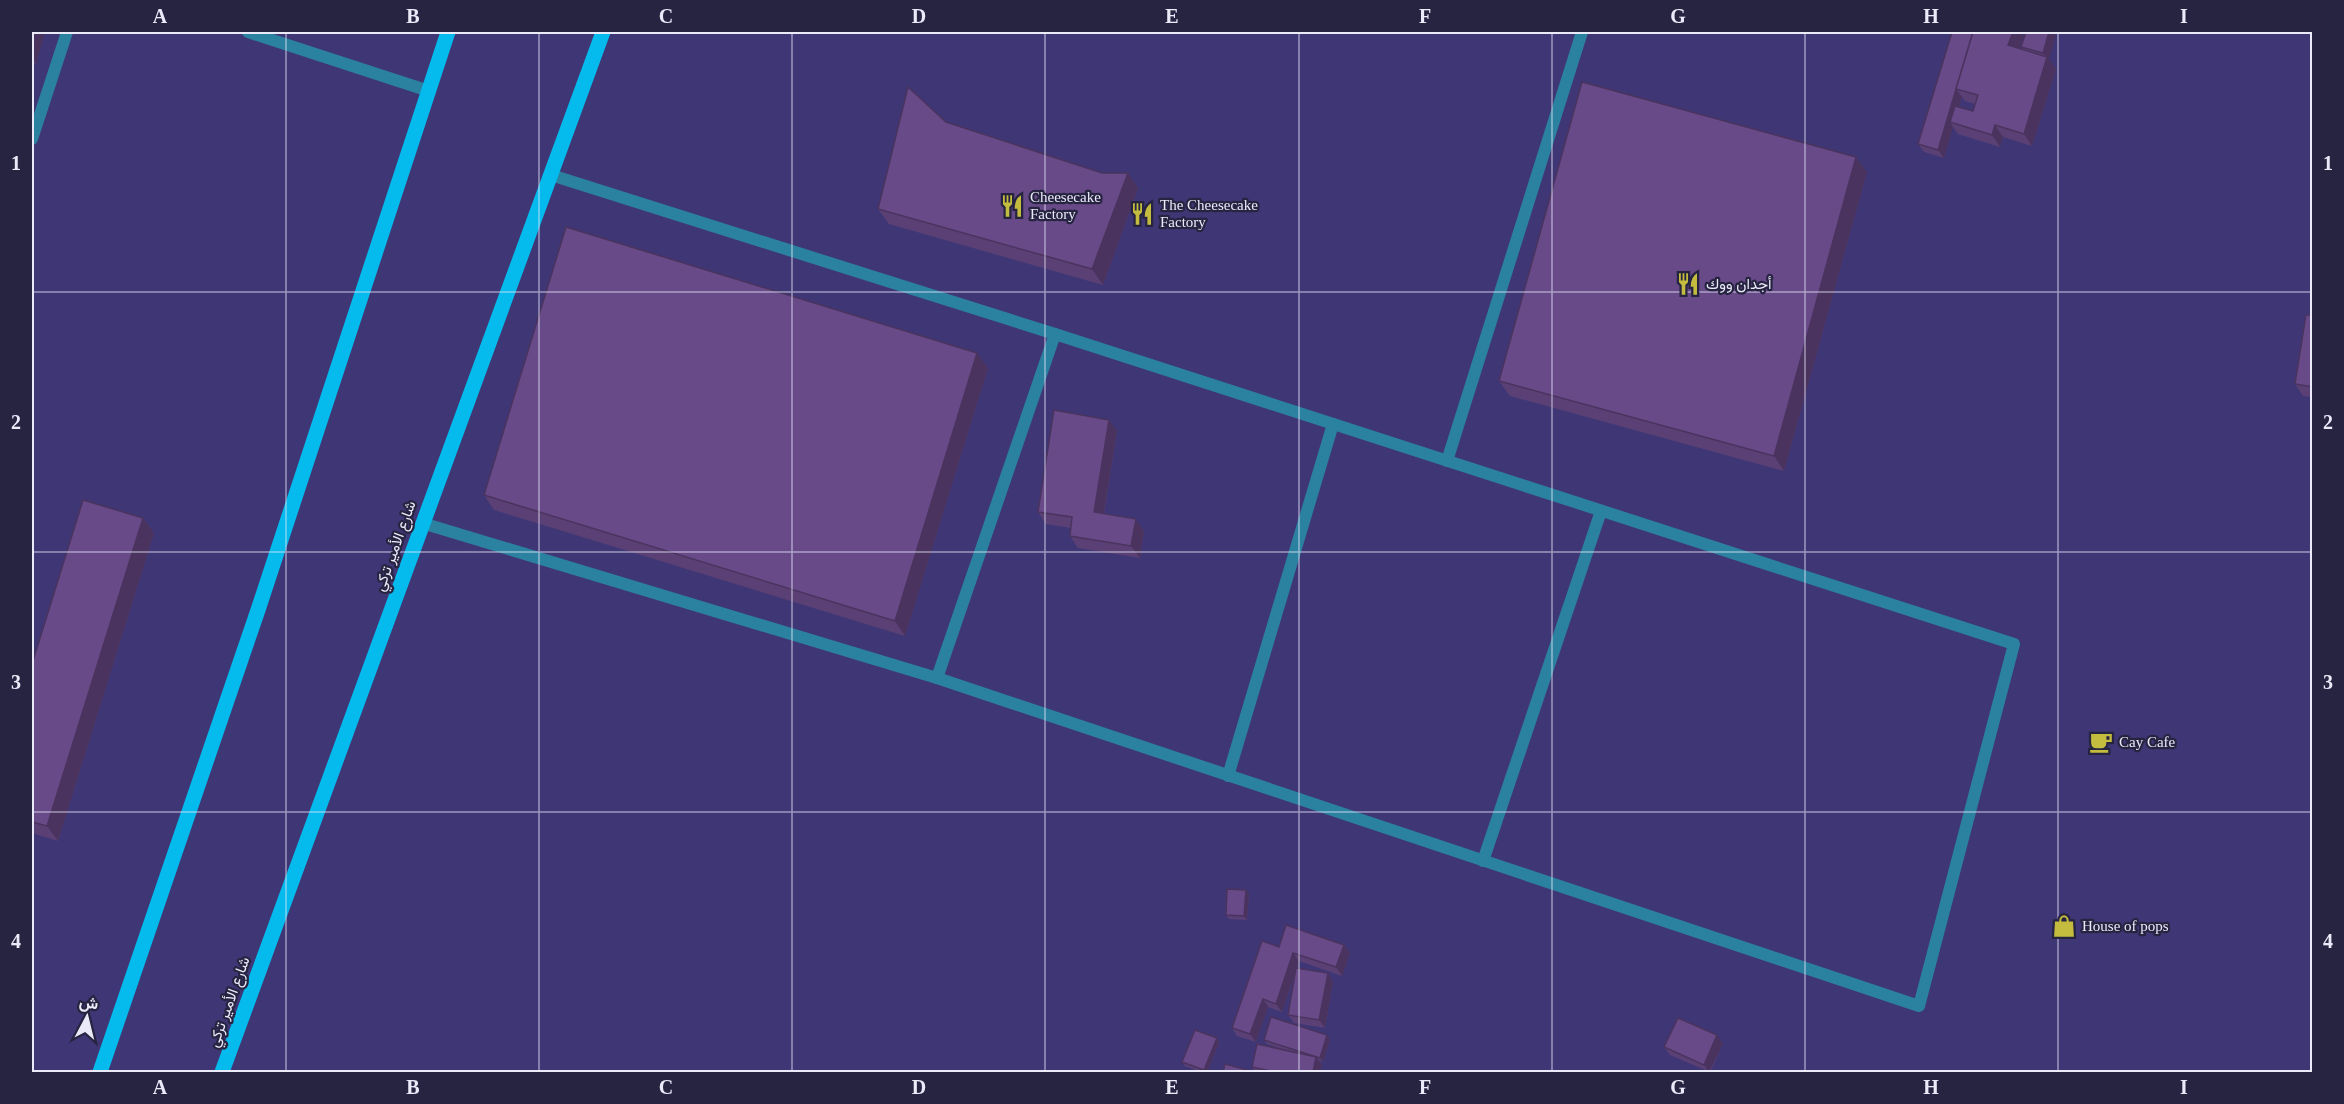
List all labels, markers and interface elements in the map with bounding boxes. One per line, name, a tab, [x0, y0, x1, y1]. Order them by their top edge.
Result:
text: A	[153, 5, 168, 27]
text: B	[406, 5, 420, 27]
text: C	[659, 5, 673, 27]
text: D	[912, 5, 926, 27]
text: E	[1165, 5, 1179, 27]
text: F	[1419, 5, 1431, 27]
text: G	[1670, 5, 1686, 27]
text: H	[1923, 5, 1939, 27]
text: I	[2180, 5, 2188, 27]
text: 1	[11, 152, 21, 174]
text: 1	[2323, 152, 2333, 174]
place label: Cheesecake Factory	[1030, 189, 1101, 222]
restaurant icon: Cheesecake Factory	[999, 193, 1025, 219]
place label: The Cheesecake Factory	[1160, 197, 1258, 230]
restaurant icon: The Cheesecake Factory	[1129, 201, 1155, 227]
restaurant icon: أجدان ووك	[1675, 271, 1701, 297]
place label: أجدان ووك	[1706, 276, 1772, 293]
text: 2	[11, 411, 21, 433]
text: 2	[2323, 411, 2333, 433]
street label: شارع الأمير تركي	[370, 498, 423, 595]
text: 3	[11, 671, 21, 693]
text: 3	[2323, 671, 2333, 693]
cafe icon: Cay Cafe	[2088, 729, 2114, 755]
place label: Cay Cafe	[2119, 734, 2176, 750]
shop icon: House of pops	[2051, 913, 2077, 939]
place label: House of pops	[2082, 918, 2169, 934]
text: 4	[11, 930, 21, 952]
text: 4	[2323, 930, 2333, 952]
street label: شارع الأمير تركي	[204, 954, 257, 1051]
north arrow	[57, 987, 117, 1047]
text: ش	[78, 993, 99, 1013]
text: A	[153, 1076, 168, 1098]
text: B	[406, 1076, 420, 1098]
text: C	[659, 1076, 673, 1098]
text: D	[912, 1076, 926, 1098]
text: E	[1165, 1076, 1179, 1098]
text: F	[1419, 1076, 1431, 1098]
text: G	[1670, 1076, 1686, 1098]
text: H	[1923, 1076, 1939, 1098]
text: I	[2180, 1076, 2188, 1098]

